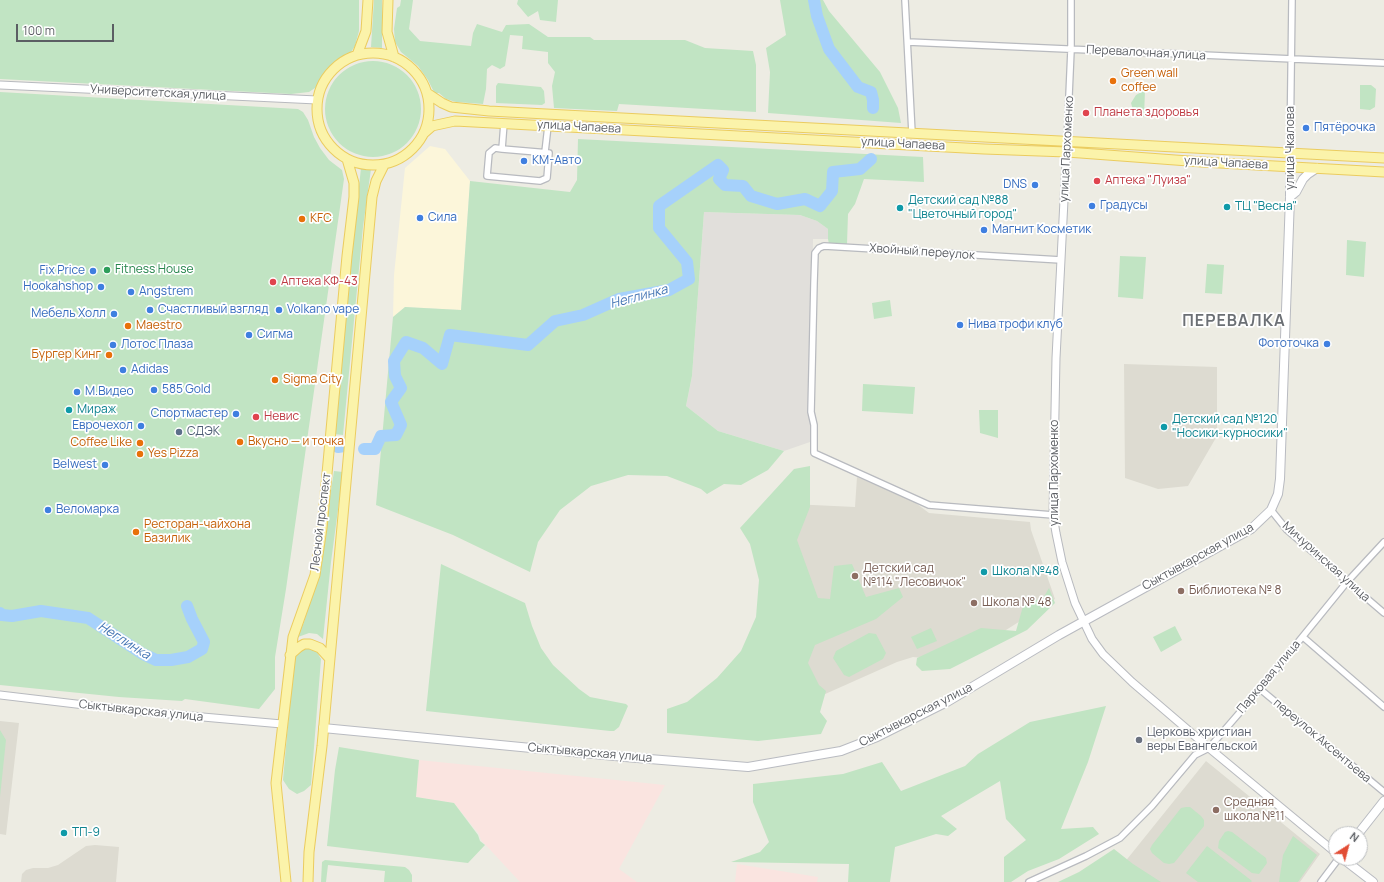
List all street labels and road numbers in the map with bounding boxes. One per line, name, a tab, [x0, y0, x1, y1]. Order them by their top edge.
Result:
street label: Перевалочная улица	[1086, 43, 1206, 63]
street label: Университетская улица	[90, 82, 226, 104]
street label: улица Пархоменко	[1057, 95, 1077, 203]
street label: улица Чкалова	[1284, 106, 1298, 190]
street label: улица Чапаева	[537, 118, 621, 136]
street label: улица Чапаева	[861, 135, 945, 153]
street label: улица Чапаева	[1184, 154, 1268, 172]
street label: Хвойный переулок	[869, 241, 975, 263]
street label: улица Пархоменко	[1048, 420, 1062, 526]
street label: Лесной проспект	[308, 472, 334, 572]
street label: Мичуринская улица	[1279, 519, 1373, 605]
street label: Сыктывкарская улица	[1140, 520, 1256, 594]
street label: Парковая улица	[1234, 638, 1304, 716]
street label: Сыктывкарская улица	[857, 680, 975, 750]
street label: переулок Аксентьева	[1270, 696, 1374, 786]
street label: Сыктывкарская улица	[78, 697, 204, 725]
street label: Сыктывкарская улица	[527, 740, 653, 766]

